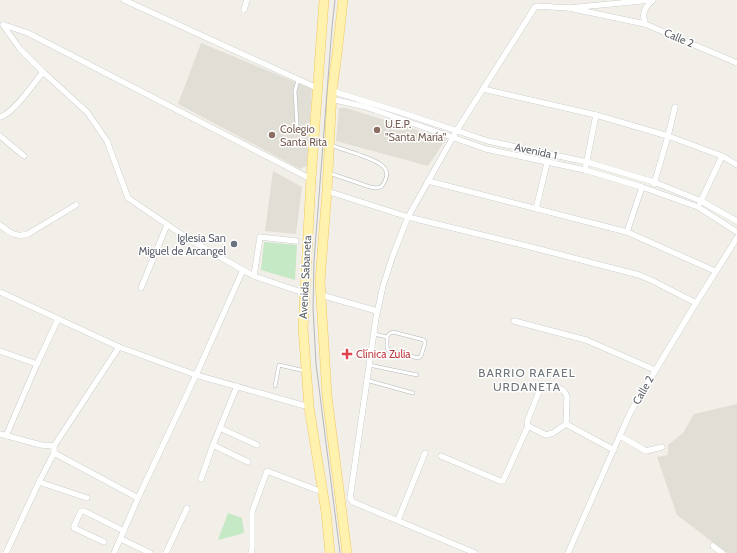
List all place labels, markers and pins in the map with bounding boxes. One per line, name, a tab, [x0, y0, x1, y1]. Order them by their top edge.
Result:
place label: U.E.P. "Santa María"	[385, 117, 447, 144]
place label: Colegio Santa Rita	[280, 122, 328, 149]
marker: U.E.P. "Santa María"	[372, 125, 382, 135]
marker: Colegio Santa Rita	[267, 130, 277, 140]
place label: Iglesia San Miguel de Arcangel	[138, 231, 226, 258]
marker: Iglesia San Miguel de Arcangel	[229, 239, 239, 249]
place label: Clínica Zulia	[356, 347, 411, 361]
marker: Clínica Zulia	[341, 348, 353, 360]

